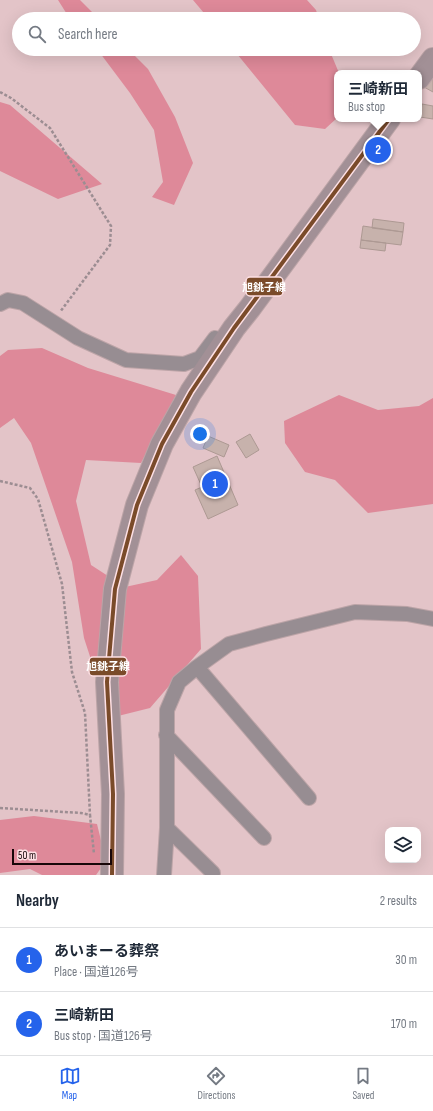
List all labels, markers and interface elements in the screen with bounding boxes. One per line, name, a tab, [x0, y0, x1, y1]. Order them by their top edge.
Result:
search box	[12, 12, 421, 56]
icon: search	[26, 23, 48, 45]
text: Search here	[58, 25, 118, 44]
popup	[334, 70, 422, 122]
text: 三崎新田	[348, 80, 408, 99]
text: Bus stop	[348, 99, 385, 115]
pin: 2	[365, 135, 391, 165]
line badge: 旭銚子線	[246, 277, 283, 296]
text: 旭銚子線	[242, 281, 286, 294]
your location	[190, 424, 210, 444]
pin: 1	[202, 469, 228, 499]
line badge: 旭銚子線	[89, 657, 127, 676]
text: 旭銚子線	[86, 660, 130, 673]
map controls	[385, 827, 421, 863]
button: layers	[385, 827, 421, 863]
scale bar	[12, 847, 112, 866]
text: 50 m	[18, 849, 36, 862]
text: Nearby	[16, 891, 59, 911]
text: 2 results	[380, 893, 417, 909]
text: あいまーる葬祭	[54, 942, 159, 961]
text: 1	[26, 952, 32, 968]
text: 30 m	[395, 952, 417, 968]
text: Place · 国道126号	[54, 964, 139, 980]
text: 三崎新田	[54, 1006, 114, 1025]
text: 2	[26, 1016, 32, 1032]
text: 170 m	[391, 1016, 417, 1032]
text: Bus stop · 国道126号	[54, 1028, 153, 1044]
tab: Map	[59, 1065, 81, 1102]
tab: Directions	[198, 1065, 235, 1102]
tab: Saved	[352, 1065, 374, 1102]

